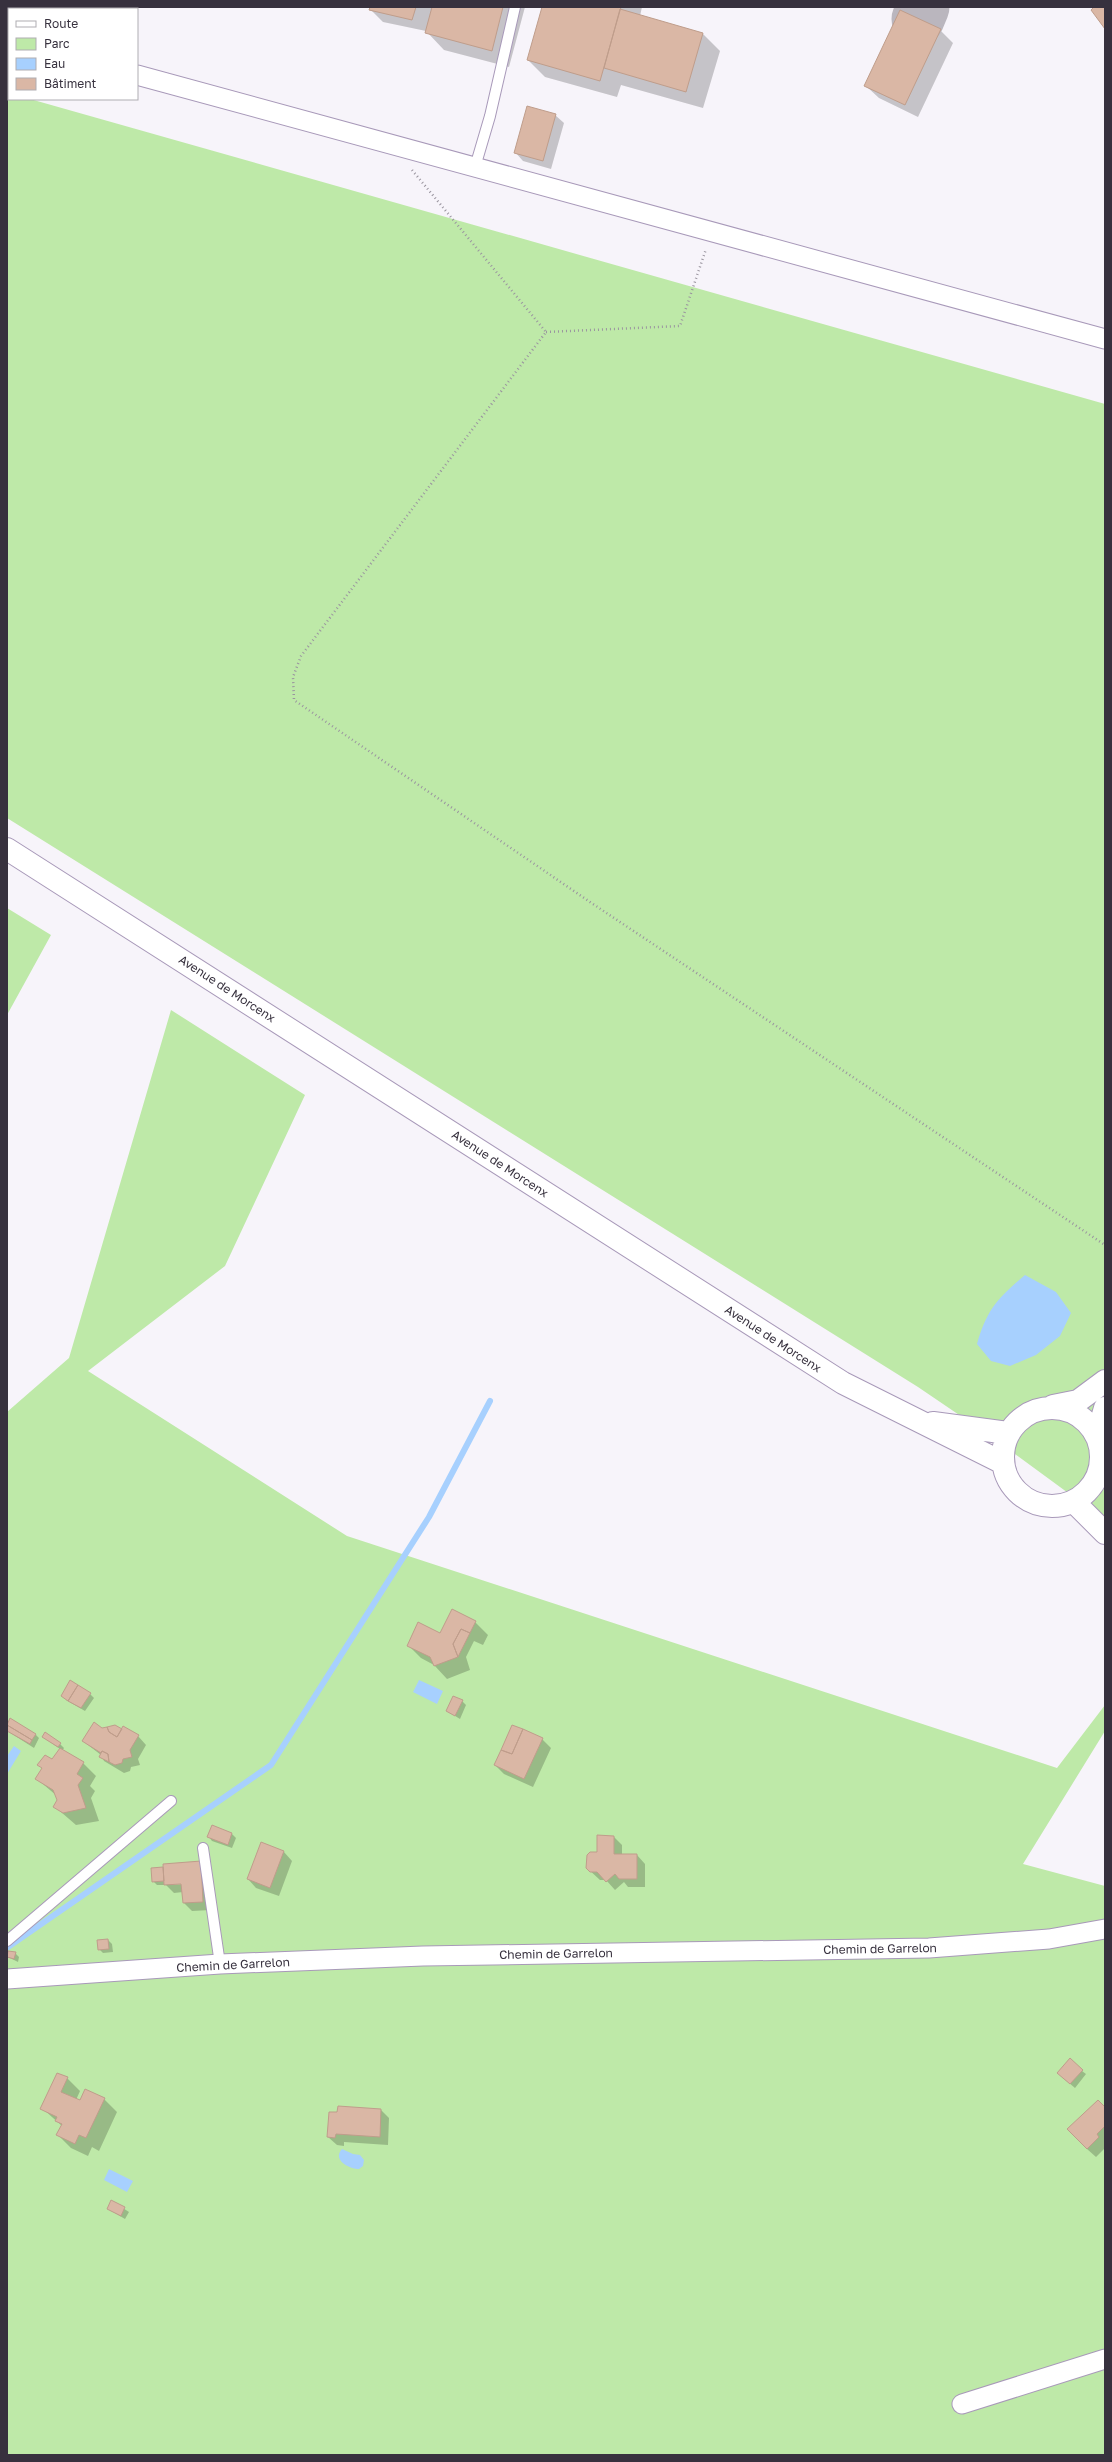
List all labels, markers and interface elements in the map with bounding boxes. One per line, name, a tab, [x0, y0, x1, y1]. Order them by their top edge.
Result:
legend	[8, 8, 138, 100]
text: Route	[44, 16, 78, 31]
text: Parc	[44, 36, 70, 51]
text: Eau	[44, 56, 65, 71]
text: Bâtiment	[44, 76, 97, 91]
street label: Avenue de Morcenx	[176, 952, 279, 1026]
street label: Avenue de Morcenx	[449, 1127, 552, 1201]
street label: Avenue de Morcenx	[722, 1302, 825, 1376]
street label: Chemin de Garrelon	[823, 1940, 937, 1957]
street label: Chemin de Garrelon	[499, 1945, 613, 1962]
street label: Chemin de Garrelon	[176, 1954, 290, 1975]

